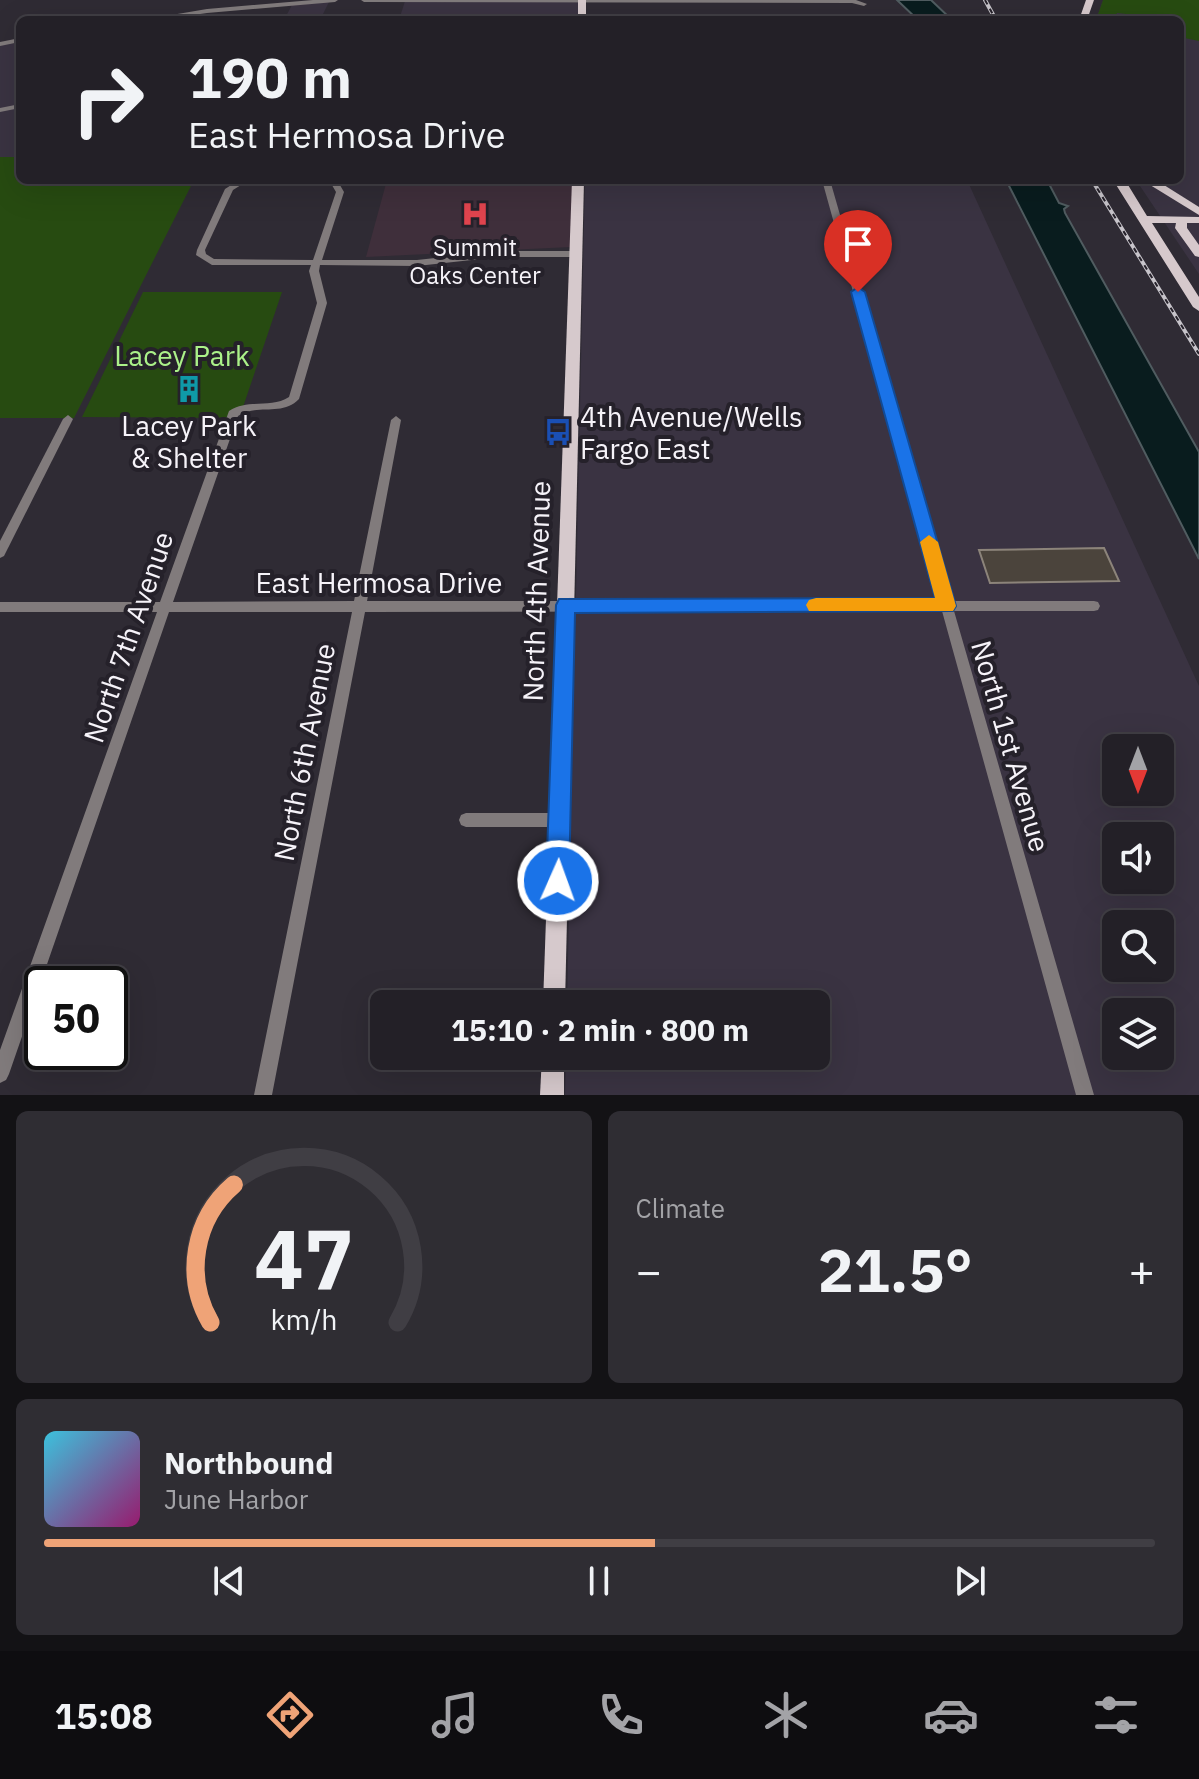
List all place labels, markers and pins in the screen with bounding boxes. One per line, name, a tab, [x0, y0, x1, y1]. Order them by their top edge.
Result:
hospital icon: Summit Oaks Center	[460, 199, 490, 229]
pin	[824, 210, 892, 292]
place label: Summit Oaks Center	[409, 231, 541, 291]
building icon: Lacey Park & Shelter	[174, 374, 204, 404]
place label: 4th Avenue/Wells Fargo East	[580, 398, 803, 467]
place label: Lacey Park & Shelter	[121, 407, 257, 476]
bus stop icon: 4th Avenue/Wells Fargo East	[543, 417, 573, 447]

